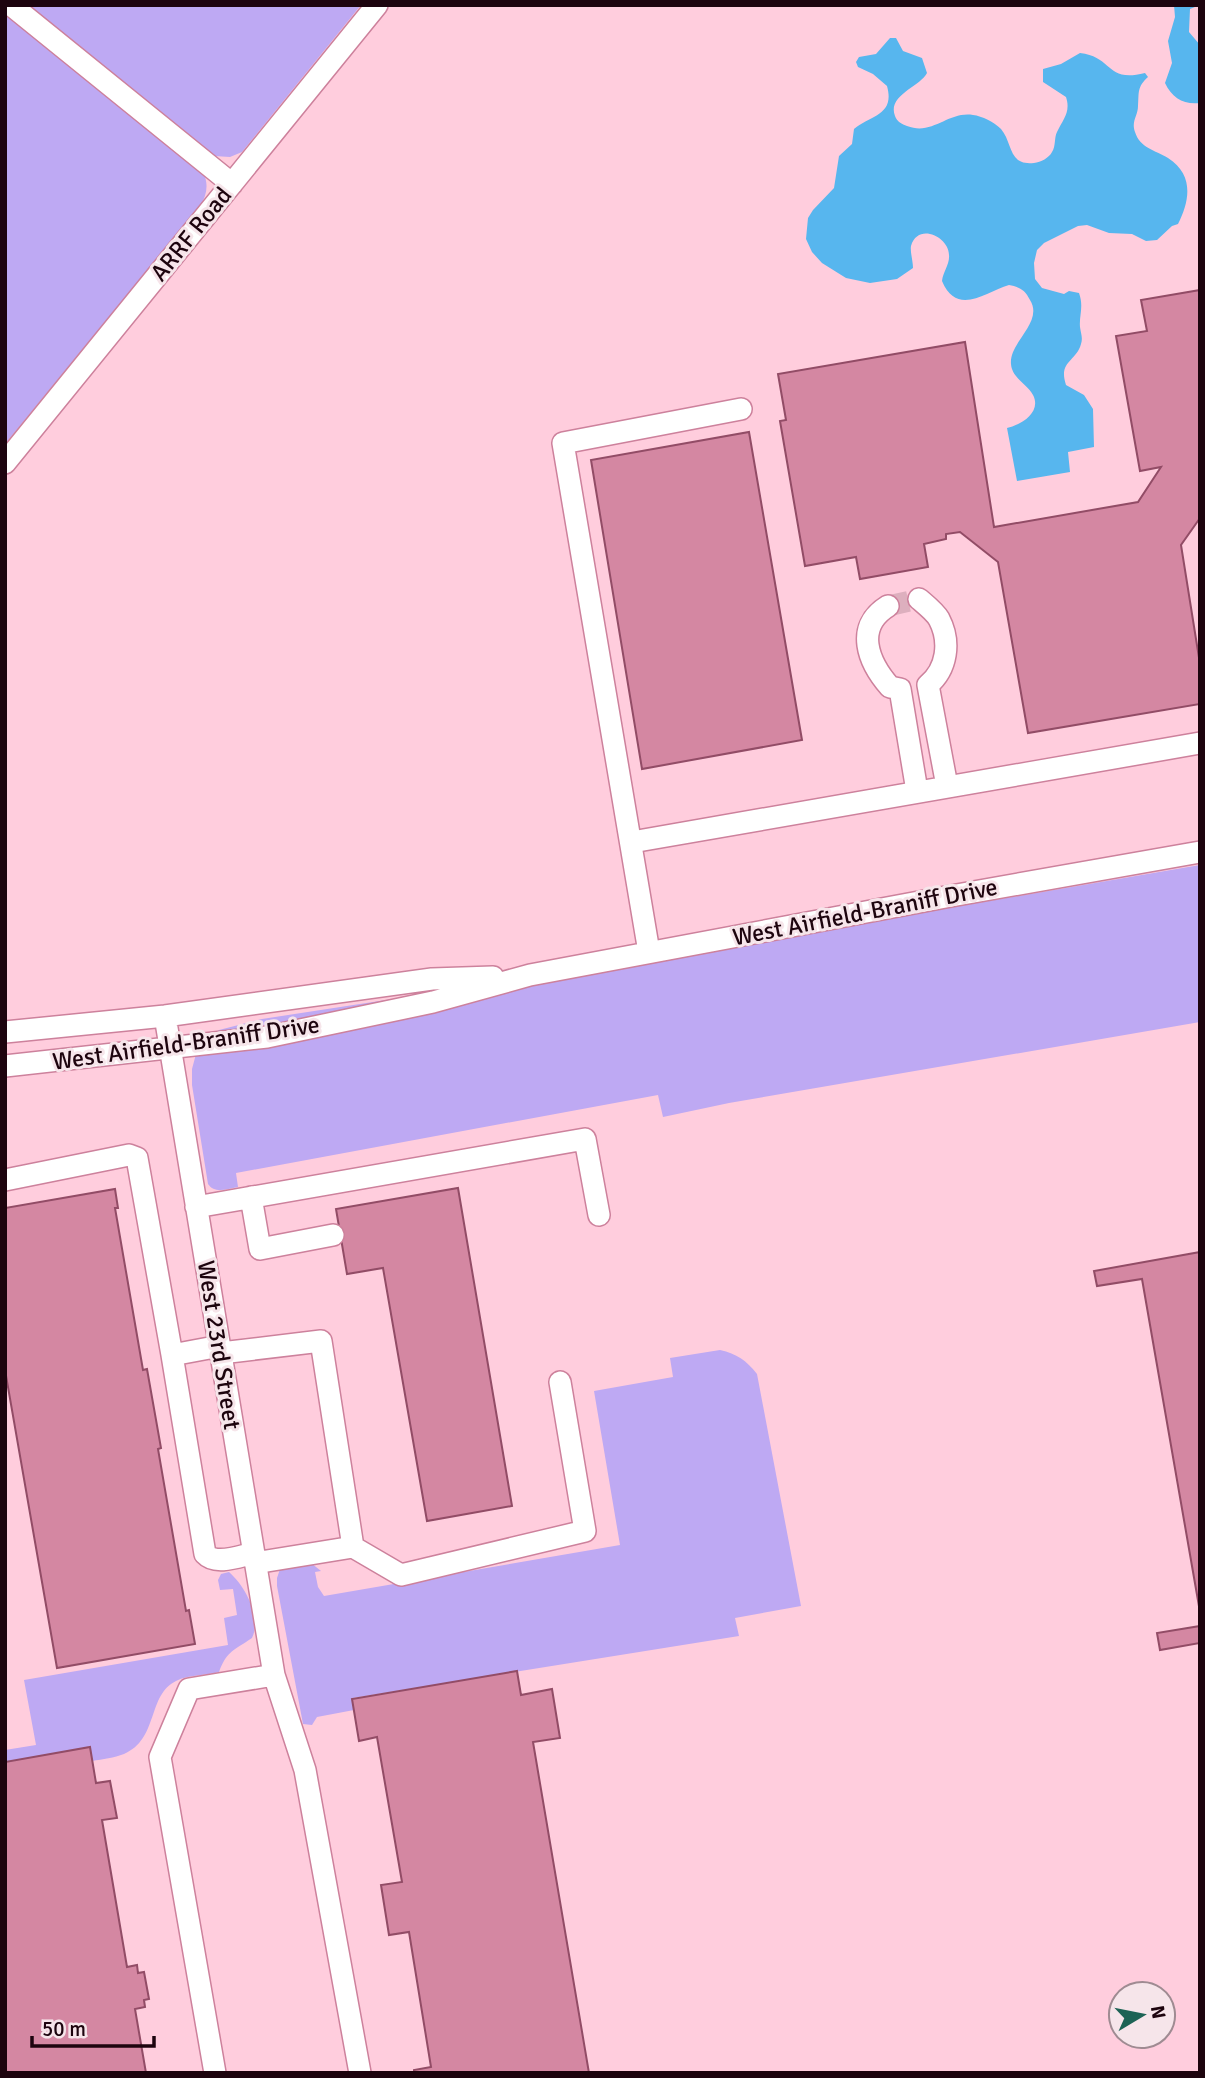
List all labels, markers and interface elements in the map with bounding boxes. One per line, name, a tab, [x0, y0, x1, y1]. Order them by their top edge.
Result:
street label: ARRF Road	[144, 181, 238, 287]
street label: West Airfield-Braniff Drive	[730, 872, 1000, 952]
street label: West Airfield-Braniff Drive	[51, 1009, 321, 1077]
street label: West 23rd Street	[191, 1258, 247, 1432]
north arrow	[1107, 1980, 1177, 2050]
scale bar	[32, 2004, 154, 2048]
text: N	[1145, 2004, 1171, 2021]
text: 50 m	[42, 2016, 86, 2042]

